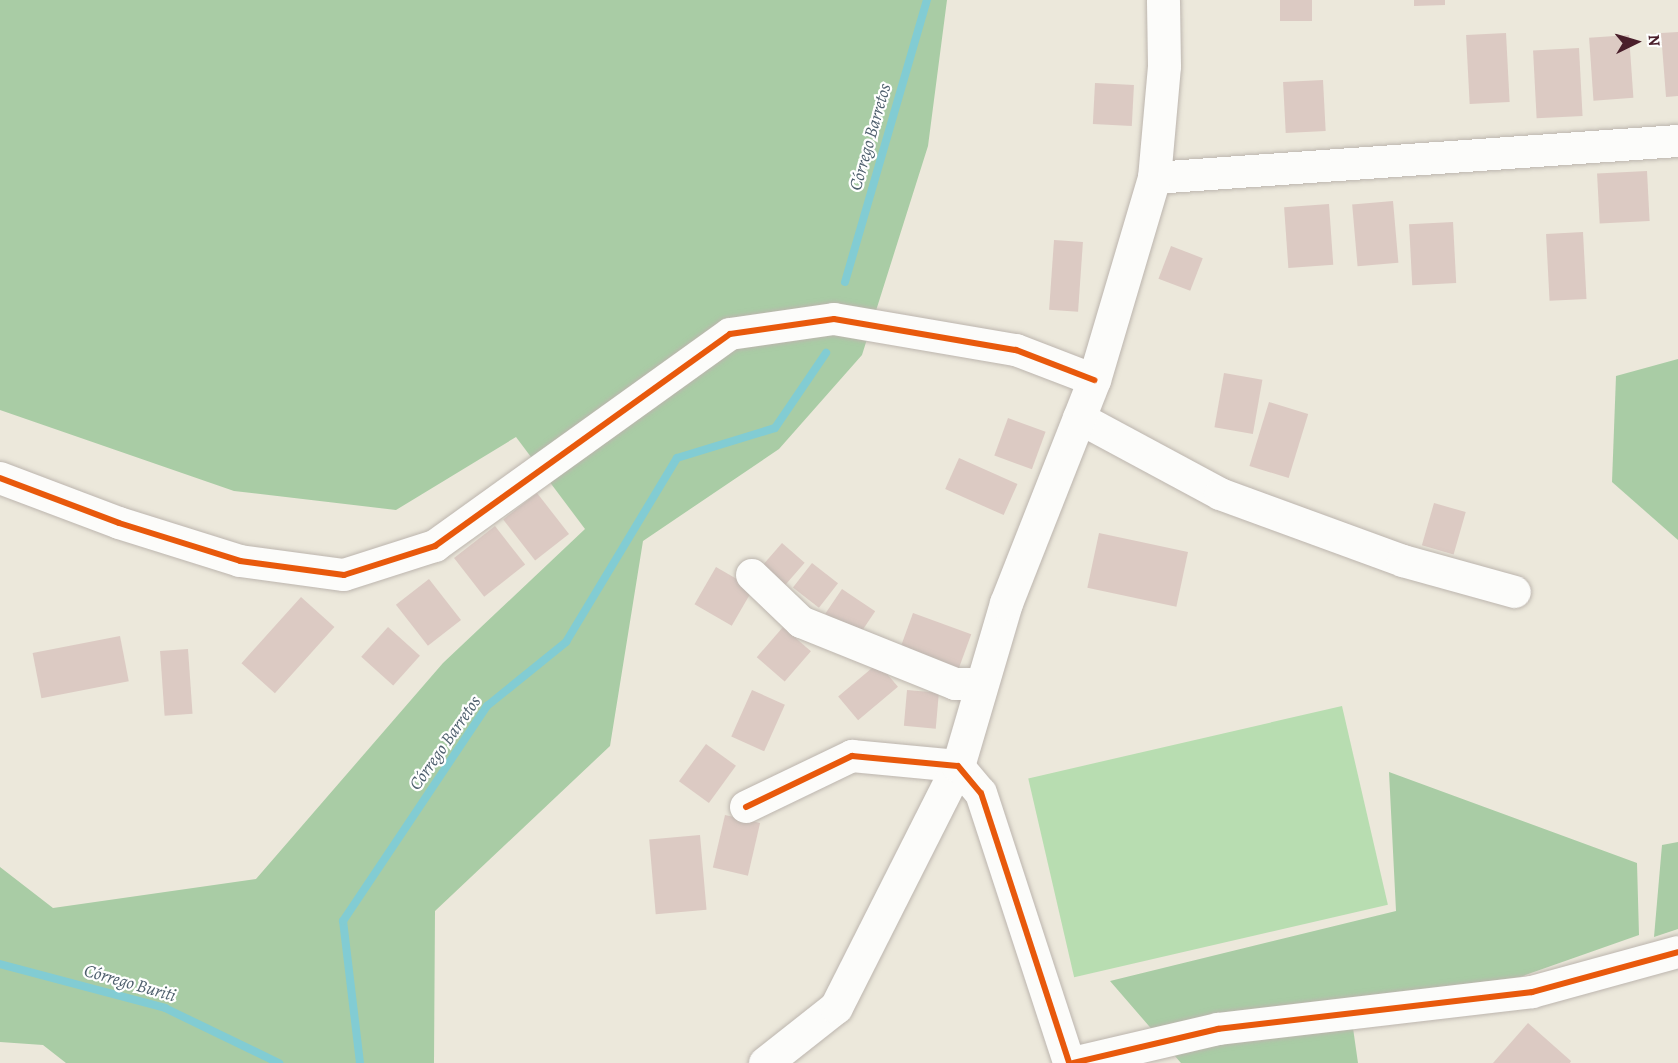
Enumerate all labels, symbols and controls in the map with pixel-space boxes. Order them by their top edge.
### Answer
north arrow [1606,12,1666,72]
text: N [1642,34,1665,47]
water label: Córrego Barretos [844,81,896,193]
water label: Córrego Barretos [405,692,485,794]
water label: Córrego Buriti [82,960,178,1006]

